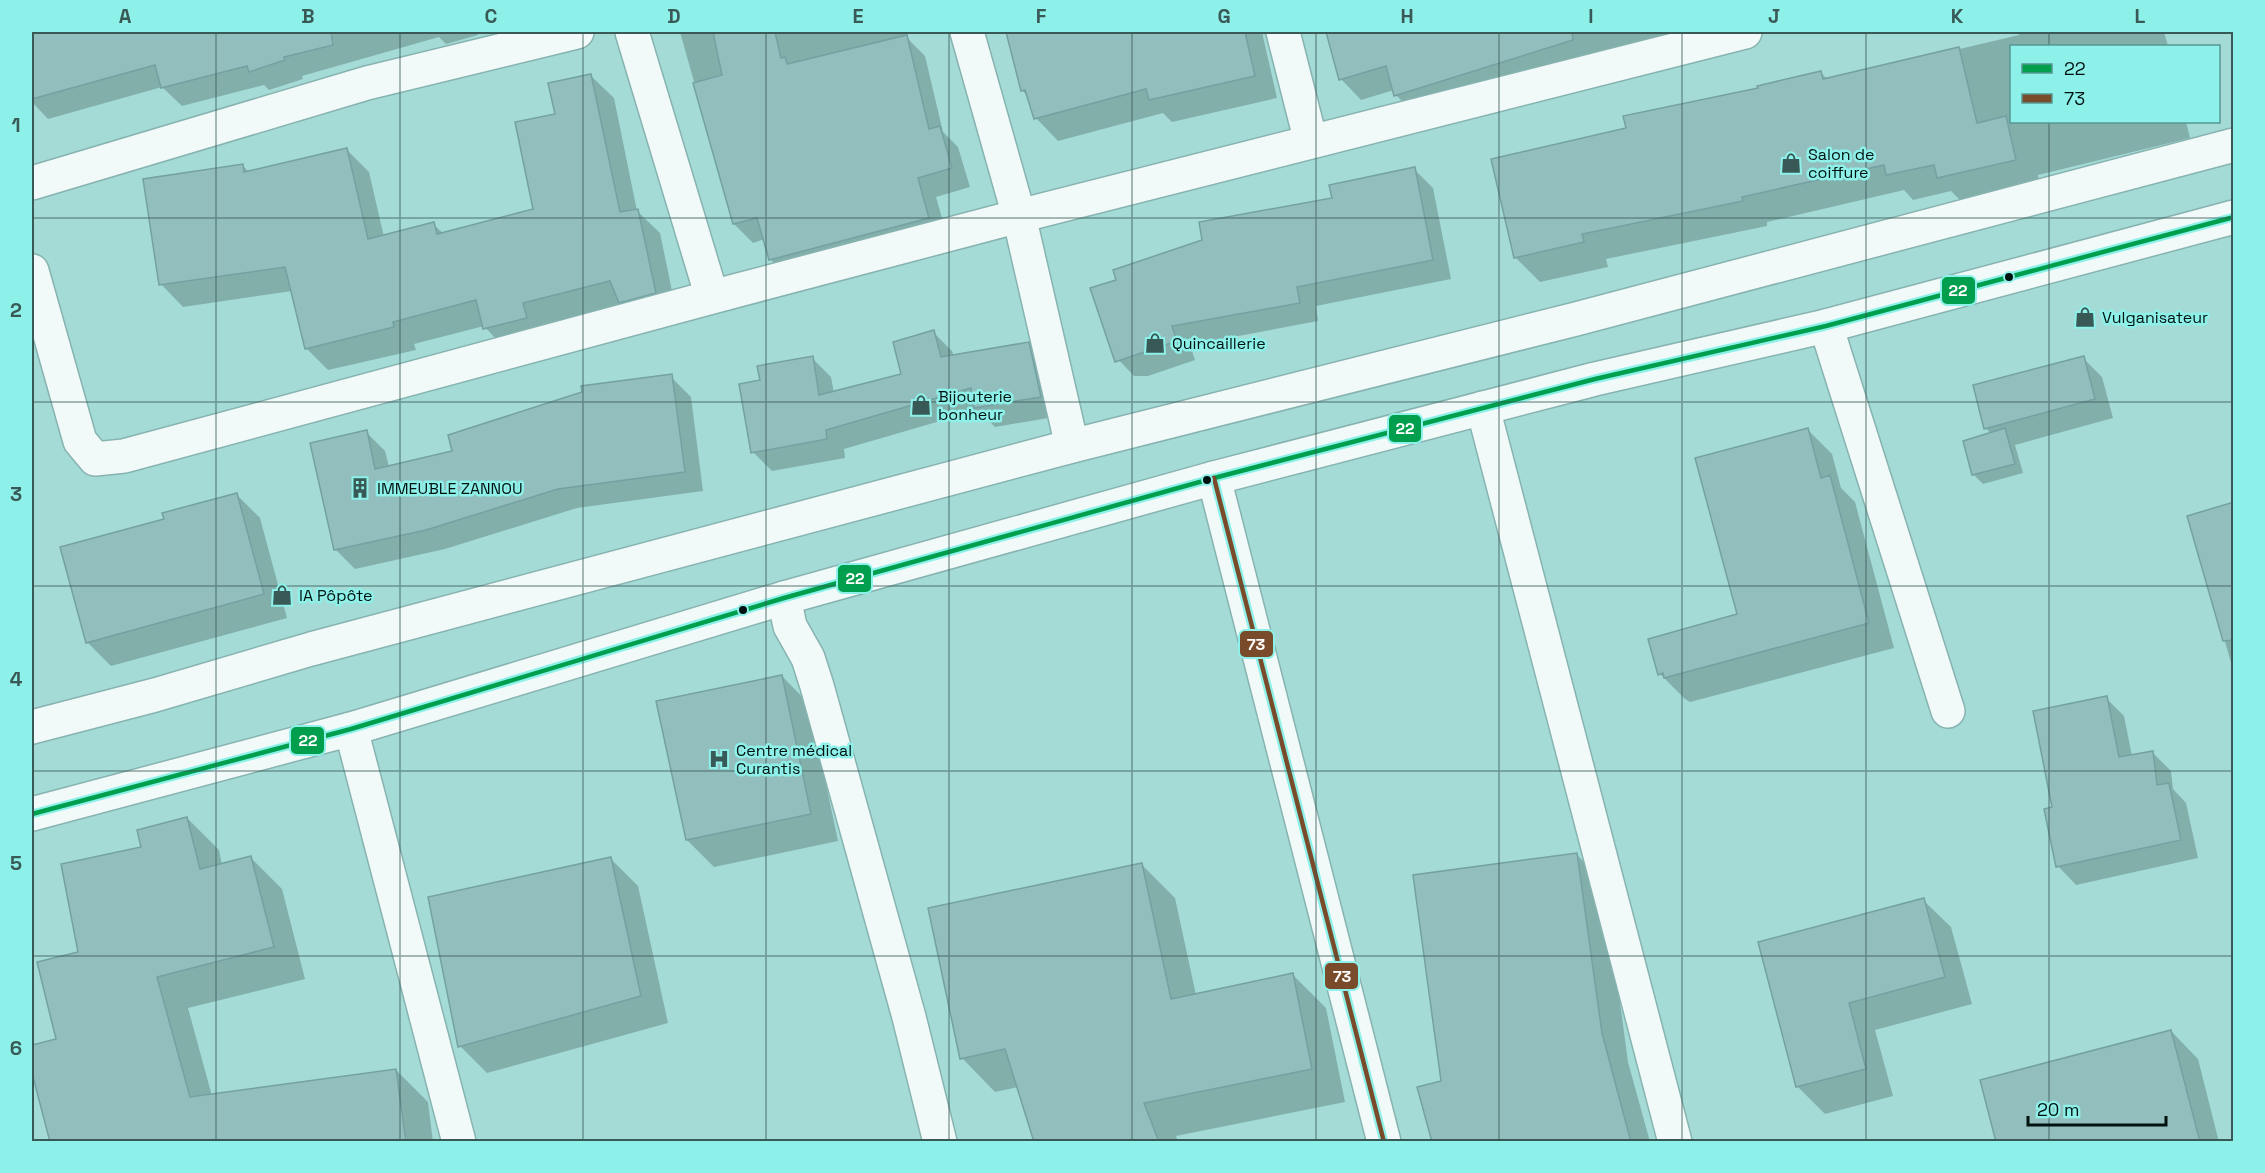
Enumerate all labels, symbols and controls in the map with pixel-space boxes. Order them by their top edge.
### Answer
text: A [119,3,132,29]
text: B [301,3,315,29]
text: C [485,3,498,29]
text: D [667,3,681,29]
text: E [852,3,864,29]
text: F [1036,3,1047,29]
text: G [1217,3,1231,29]
text: H [1400,3,1414,29]
text: I [1588,3,1594,29]
text: J [1768,3,1780,29]
text: K [1951,3,1964,29]
text: L [2135,3,2146,29]
legend [2010,45,2220,123]
text: 22 [2064,57,2086,80]
text: 73 [2064,87,2085,110]
text: 1 [11,112,21,138]
place label: Salon de coiffure [1808,144,1875,183]
shop icon: Salon de coiffure [1779,151,1803,175]
unlabelled marker [2003,271,2015,283]
line badge: 22 [1941,276,1976,305]
text: 22 [1948,280,1968,301]
text: 2 [10,297,22,323]
shop icon: Vulganisateur [2073,305,2097,329]
place label: Vulganisateur [2102,307,2208,328]
shop icon: Quincaillerie [1143,331,1167,355]
place label: Quincaillerie [1172,333,1266,354]
place label: Bijouterie bonheur [938,386,1012,425]
shop icon: Bijouterie bonheur [909,393,933,417]
line badge: 22 [1388,414,1422,443]
text: 22 [1395,418,1415,439]
unlabelled marker [1201,474,1213,486]
building icon: IMMEUBLE ZANNOU [348,476,372,500]
place label: IMMEUBLE ZANNOU [377,478,523,499]
text: 3 [10,481,22,507]
line badge: 22 [837,564,872,593]
text: 22 [845,568,865,589]
shop icon: IA Pôpôte [270,583,294,607]
place label: IA Pôpôte [299,585,373,606]
unlabelled marker [737,604,749,616]
line badge: 73 [1239,630,1274,658]
text: 73 [1247,634,1266,655]
text: 4 [10,666,23,692]
line badge: 22 [290,726,325,755]
text: 22 [298,730,318,751]
place label: Centre médical Curantis [736,740,852,779]
hospital icon: Centre médical Curantis [707,747,731,771]
text: 5 [10,850,22,876]
line badge: 73 [1324,962,1359,990]
text: 73 [1333,966,1352,987]
text: 6 [10,1035,22,1061]
scale bar [2028,1089,2166,1127]
text: 20 m [2037,1098,2080,1121]

